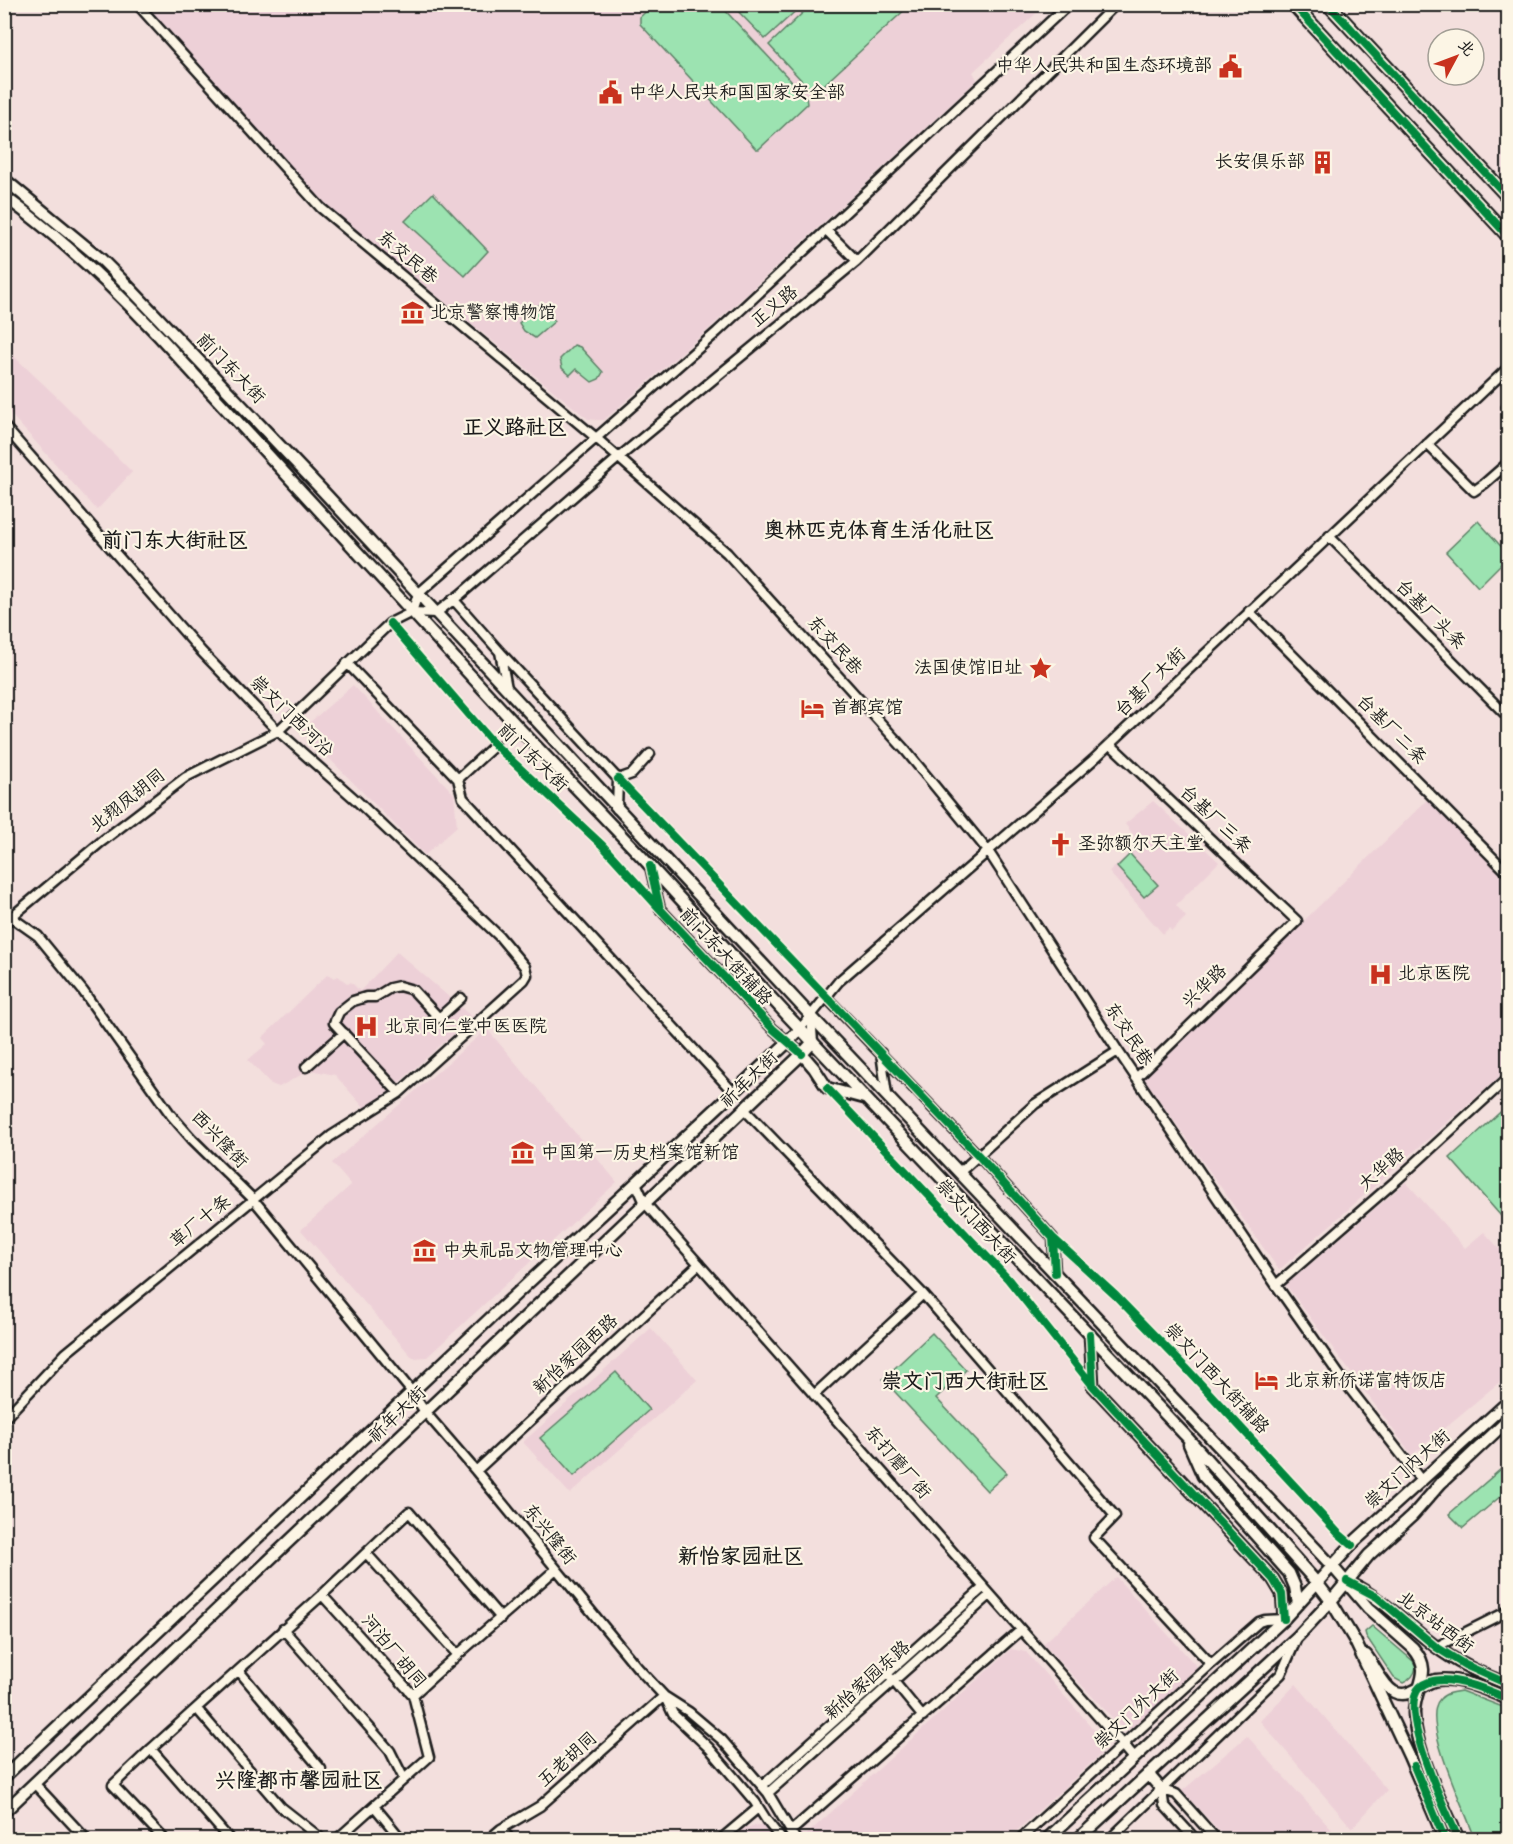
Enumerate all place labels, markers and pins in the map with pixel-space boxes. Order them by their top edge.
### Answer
place label: 中华人民共和国生态环境部 [996,52,1212,81]
public building icon: 中华人民共和国生态环境部 [1217,53,1243,79]
place label: 中华人民共和国国家安全部 [629,79,845,108]
public building icon: 中华人民共和国国家安全部 [598,80,624,106]
place label: 长安俱乐部 [1215,148,1305,177]
building icon: 长安俱乐部 [1310,149,1336,175]
place label: 北京警察博物馆 [430,299,556,328]
museum icon: 北京警察博物馆 [399,300,425,326]
place label: 法国使馆旧址 [914,654,1022,683]
place icon: 法国使馆旧址 [1027,655,1053,681]
place label: 首都宾馆 [831,694,903,723]
hotel icon: 首都宾馆 [800,695,826,721]
place label: 圣弥额尔天主堂 [1078,830,1204,859]
church icon: 圣弥额尔天主堂 [1047,831,1073,857]
place label: 北京医院 [1398,960,1470,989]
hospital icon: 北京医院 [1367,961,1393,987]
place label: 北京同仁堂中医医院 [385,1013,547,1042]
hospital icon: 北京同仁堂中医医院 [354,1014,380,1040]
place label: 中国第一历史档案馆新馆 [541,1139,739,1168]
museum icon: 中国第一历史档案馆新馆 [510,1140,536,1166]
place label: 中央礼品文物管理中心 [443,1237,623,1266]
museum icon: 中央礼品文物管理中心 [412,1238,438,1264]
place label: 北京新侨诺富特饭店 [1285,1367,1447,1396]
hotel icon: 北京新侨诺富特饭店 [1254,1368,1280,1394]

